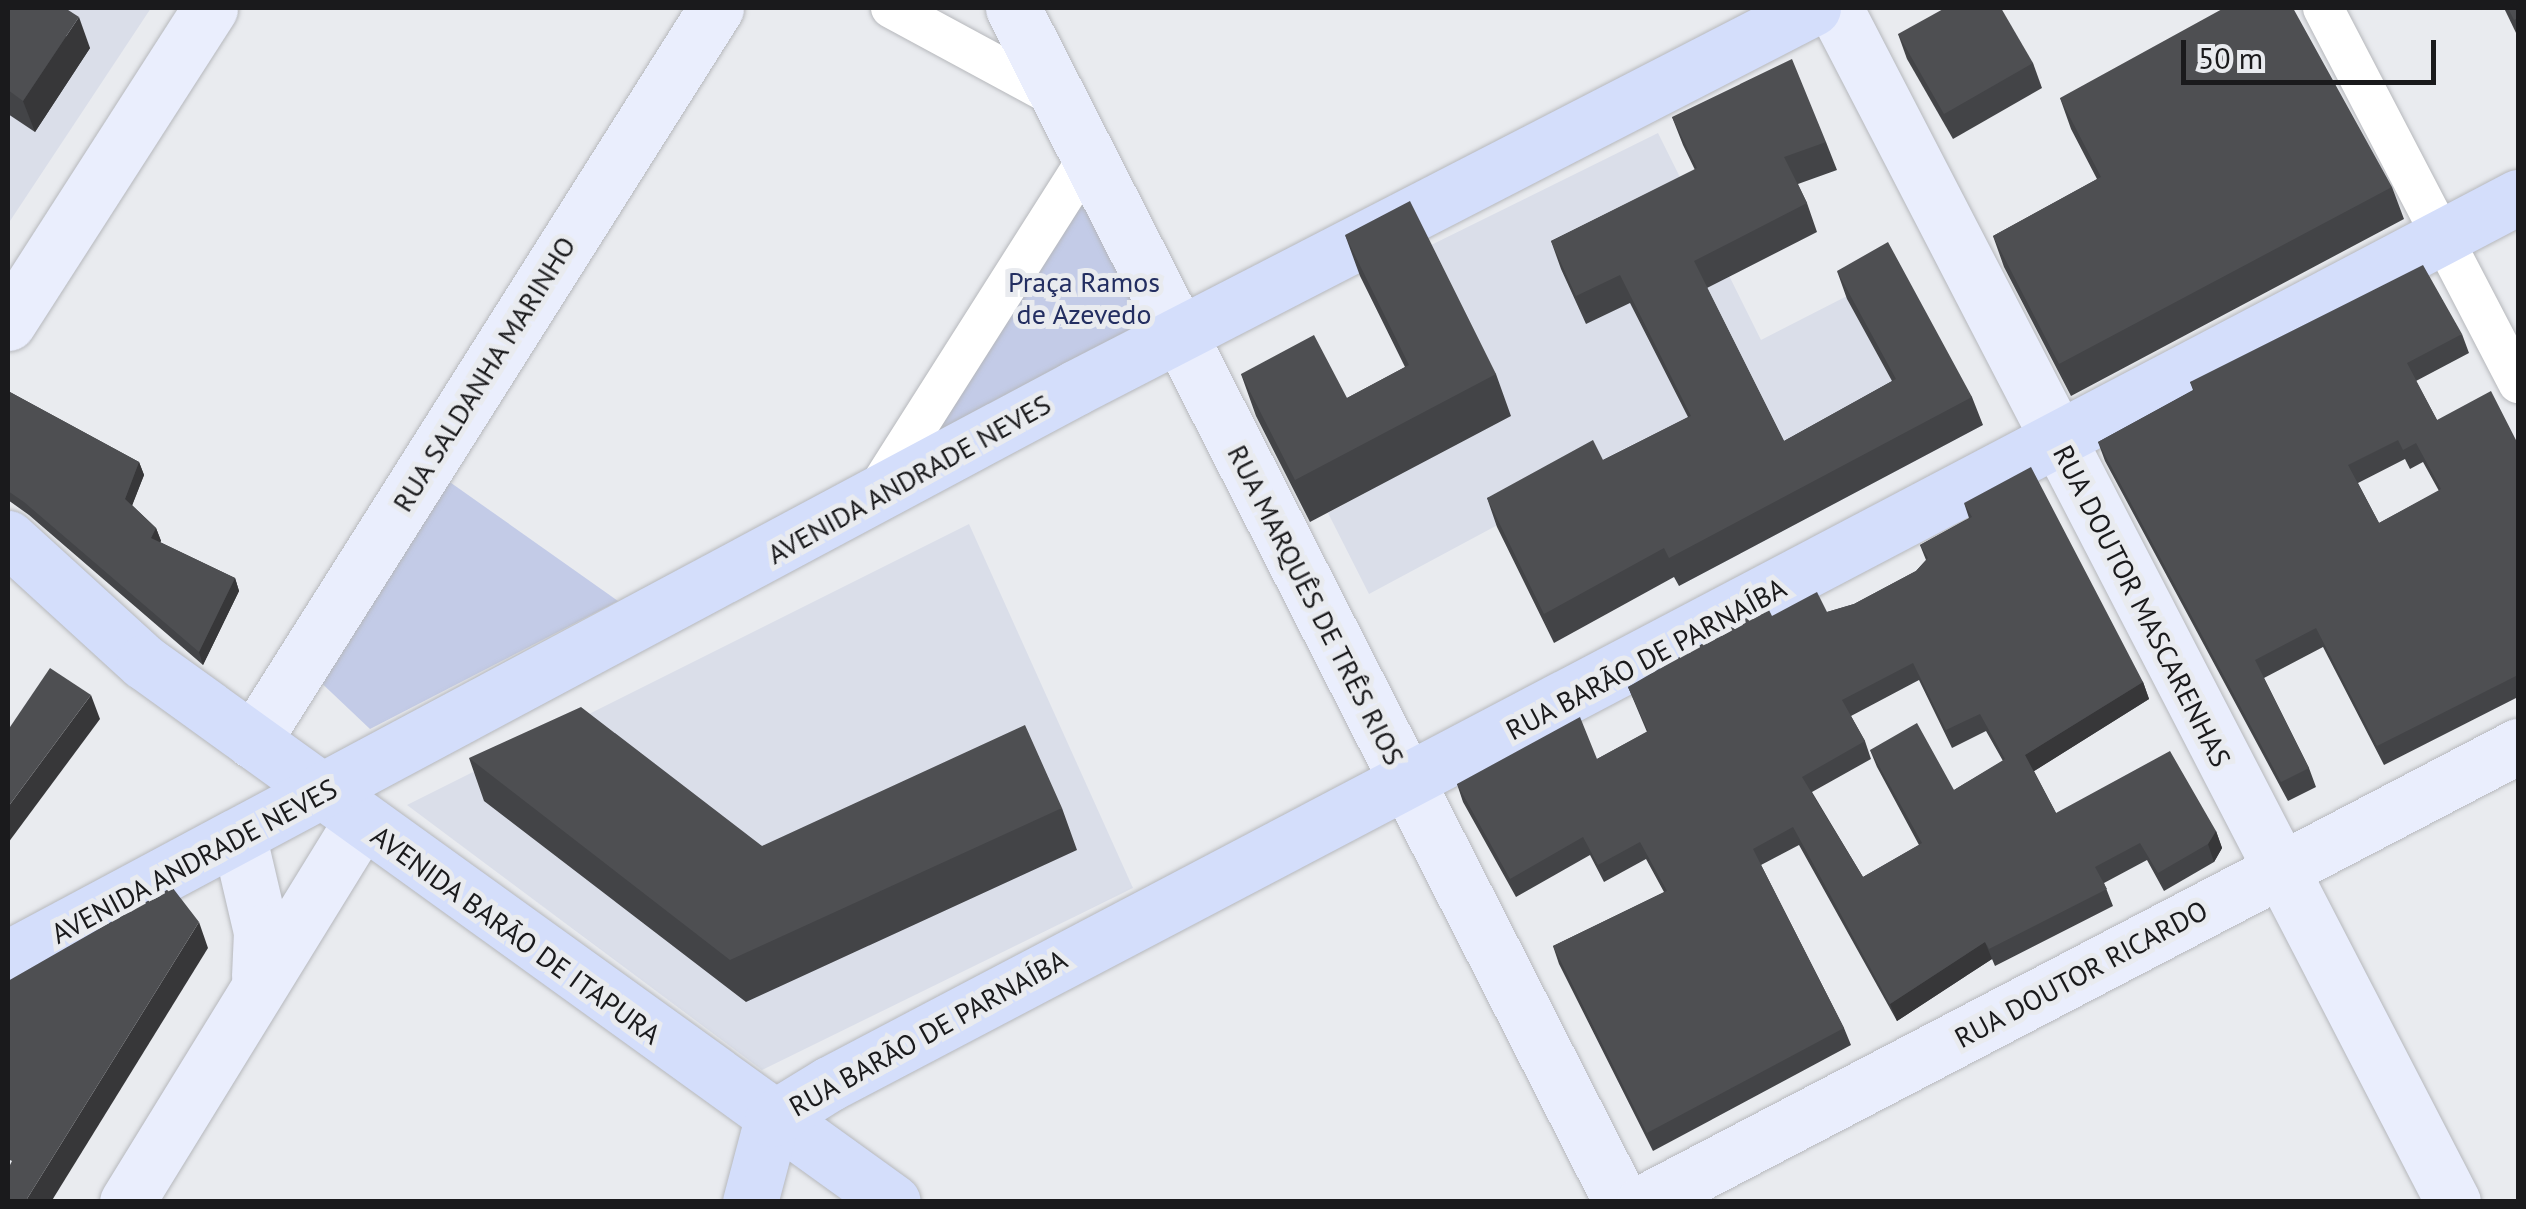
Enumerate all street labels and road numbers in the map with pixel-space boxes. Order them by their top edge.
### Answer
street label: RUA SALDANHA MARINHO [385,229,583,519]
street label: AVENIDA ANDRADE NEVES [761,387,1057,571]
street label: RUA MARQUÊS DE TRÊS RIOS [1220,438,1412,772]
street label: RUA DOUTOR MASCARENHAS [2046,439,2238,773]
street label: RUA BARÃO DE PARNAÍBA [1500,571,1792,747]
street label: AVENIDA ANDRADE NEVES [45,771,343,951]
street label: AVENIDA BARÃO DE ITAPURA [364,818,668,1052]
street label: RUA DOUTOR RICARDO [1948,893,2214,1055]
street label: RUA BARÃO DE PARNAÍBA [783,942,1073,1124]

